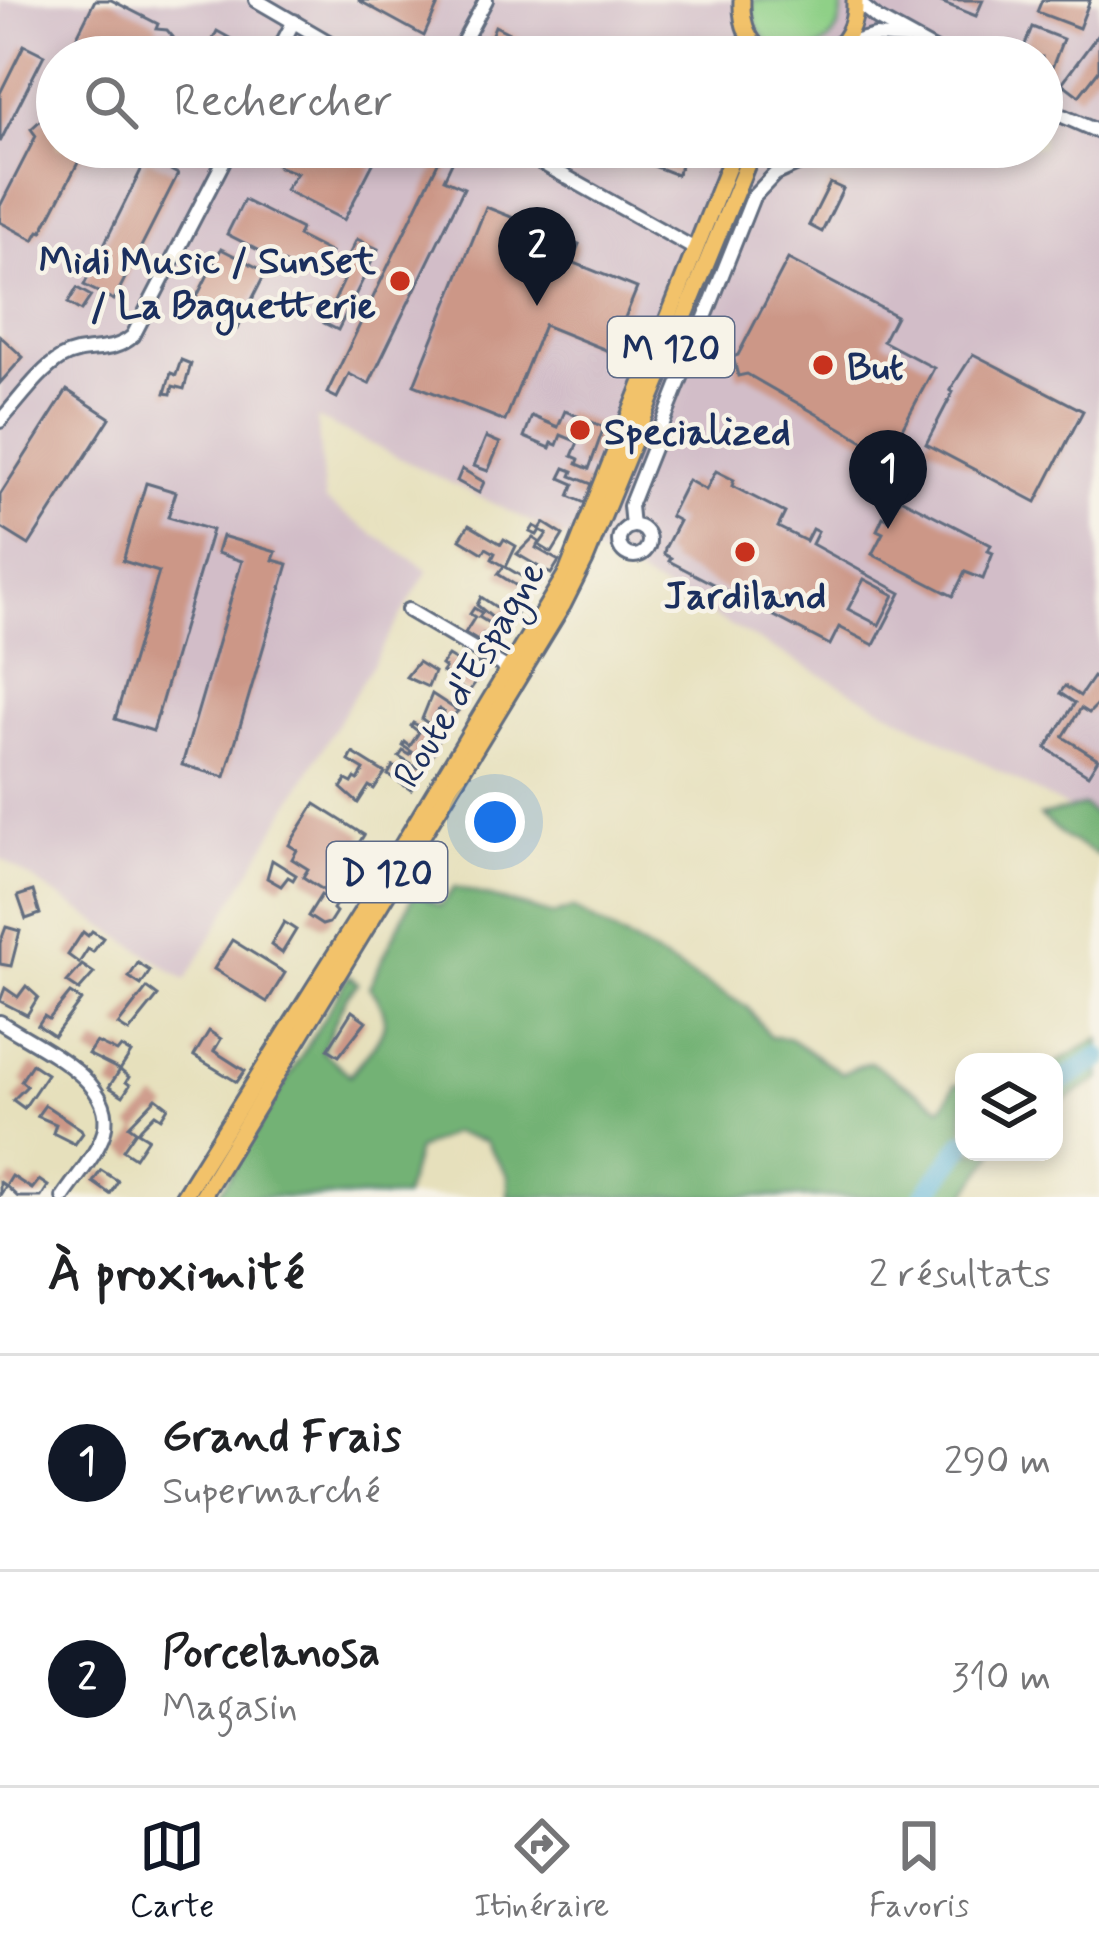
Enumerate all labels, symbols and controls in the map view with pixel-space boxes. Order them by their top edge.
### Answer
search box [36,36,1063,168]
icon: search [78,69,144,135]
text: Rechercher [174,73,393,132]
pin: 2 [498,207,576,306]
place label: Midi Music / Sunset / La Baguetterie [39,237,377,336]
marker: Midi Music / Sunset / La Baguetterie [387,268,413,294]
road number: M 120 [608,317,734,377]
place label: But [847,343,904,394]
marker: But [810,352,836,378]
place label: Specialized [604,408,791,459]
marker: Specialized [567,417,593,443]
pin: 1 [849,430,927,529]
marker: Jardiland [732,539,758,565]
street label: Route d'Espagne [383,552,562,800]
place label: Jardiland [664,572,826,623]
your location [465,792,525,852]
road number: D 120 [327,842,447,902]
map controls [955,1053,1063,1161]
button: layers [955,1053,1063,1161]
text: À proximité [48,1242,304,1308]
text: 2 résultats [869,1250,1051,1301]
text: Grand Frais [162,1408,401,1467]
text: 1 [78,1437,96,1488]
text: 290 m [944,1437,1051,1488]
text: Supermarché [162,1467,380,1518]
text: Porcelanosa [162,1624,380,1683]
text: 2 [77,1653,97,1704]
text: 310 m [952,1653,1051,1704]
text: Magasin [162,1683,298,1734]
tab: Carte [130,1813,214,1929]
tab: Itinéraire [474,1813,609,1929]
tab: Favoris [869,1813,969,1929]

